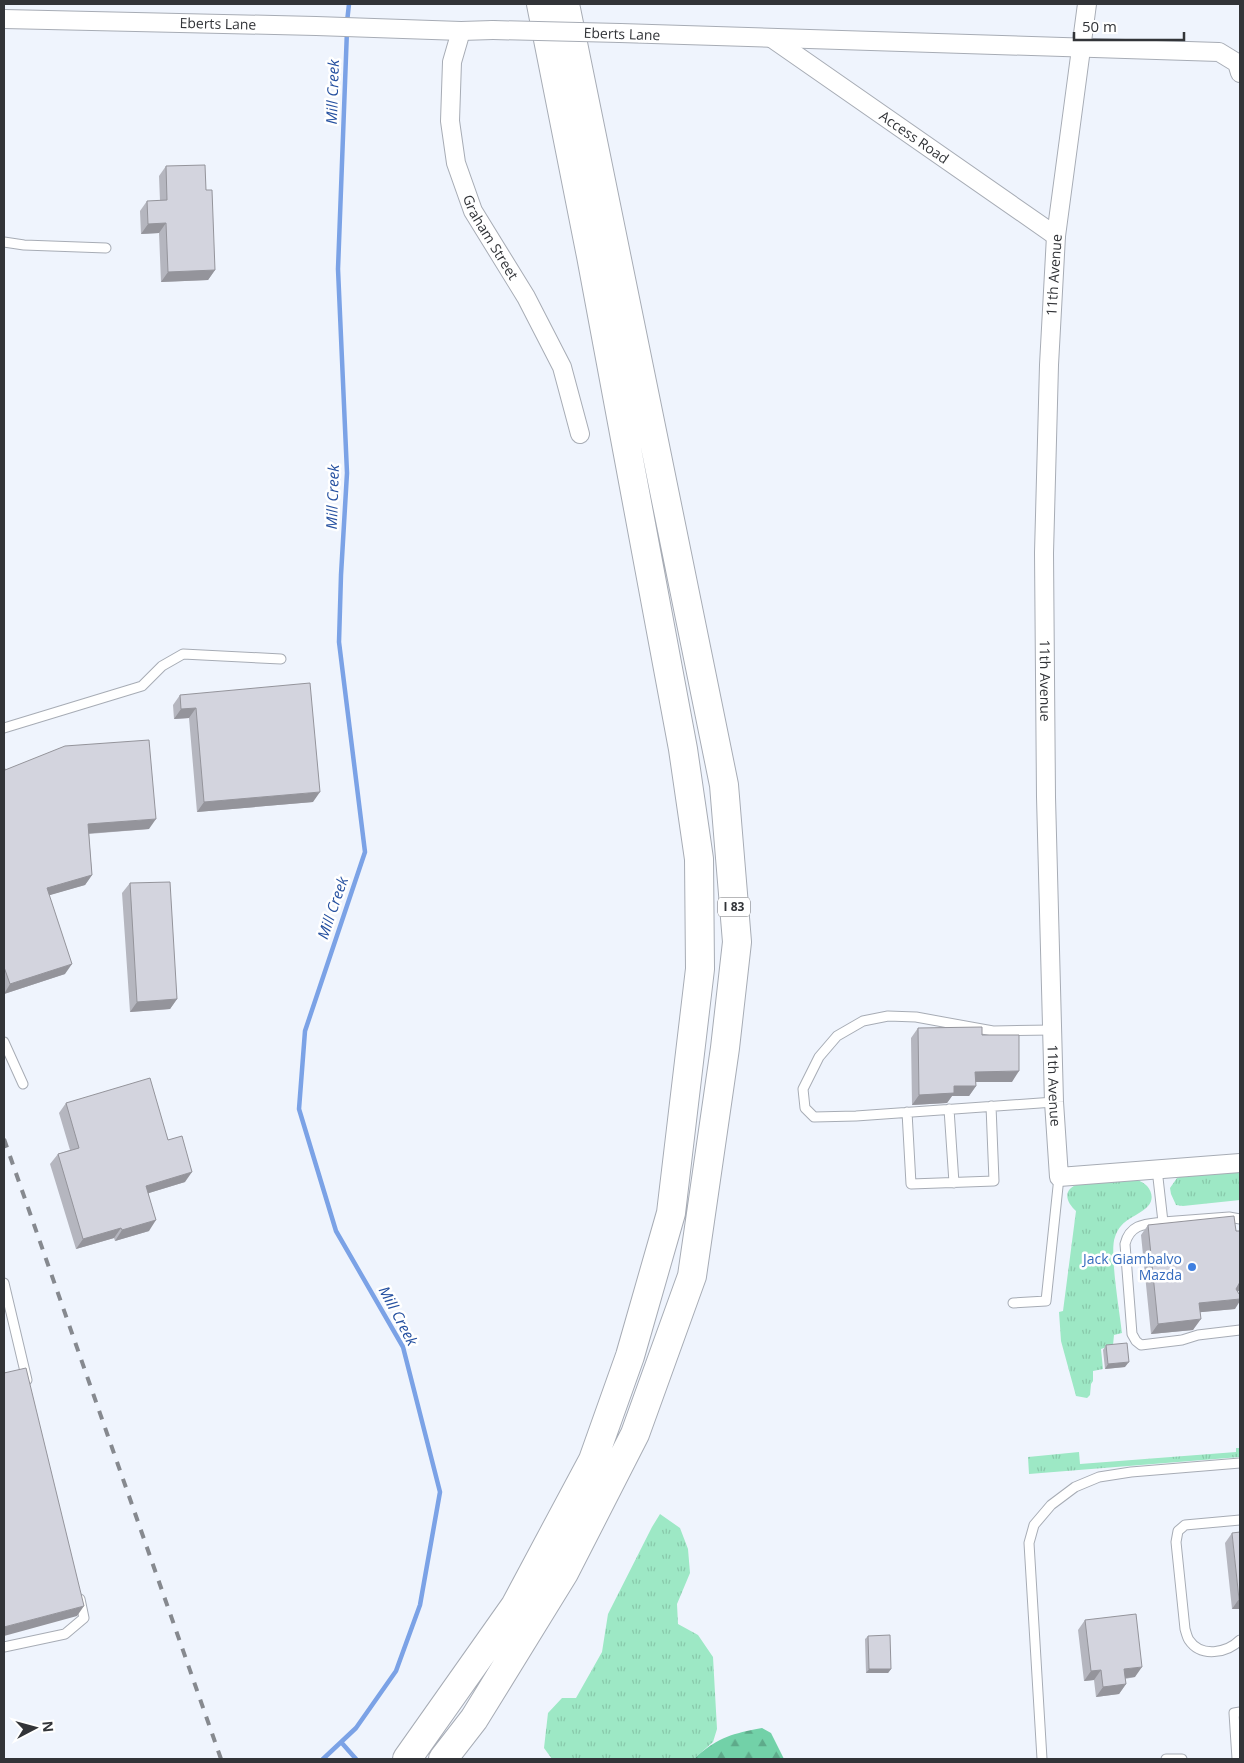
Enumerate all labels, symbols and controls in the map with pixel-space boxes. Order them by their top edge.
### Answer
scale bar [1074,10,1184,42]
street label: Eberts Lane [179,13,257,34]
text: 50 m [1082,16,1117,36]
street label: Eberts Lane [583,23,661,44]
water label: Mill Creek [321,59,343,125]
street label: Access Road [876,106,953,168]
street label: Graham Street [459,192,523,283]
street label: 11th Avenue [1041,233,1066,317]
water label: Mill Creek [321,464,343,530]
street label: 11th Avenue [1036,640,1055,722]
water label: Mill Creek [312,873,352,942]
road number: I 83 [718,898,750,916]
street label: 11th Avenue [1043,1044,1066,1127]
place label: Jack Giambalvo Mazda [1081,1249,1182,1284]
marker: Jack Giambalvo Mazda [1186,1261,1198,1273]
water label: Mill Creek [375,1282,423,1349]
north arrow [10,1703,60,1753]
text: N [38,1720,58,1733]

